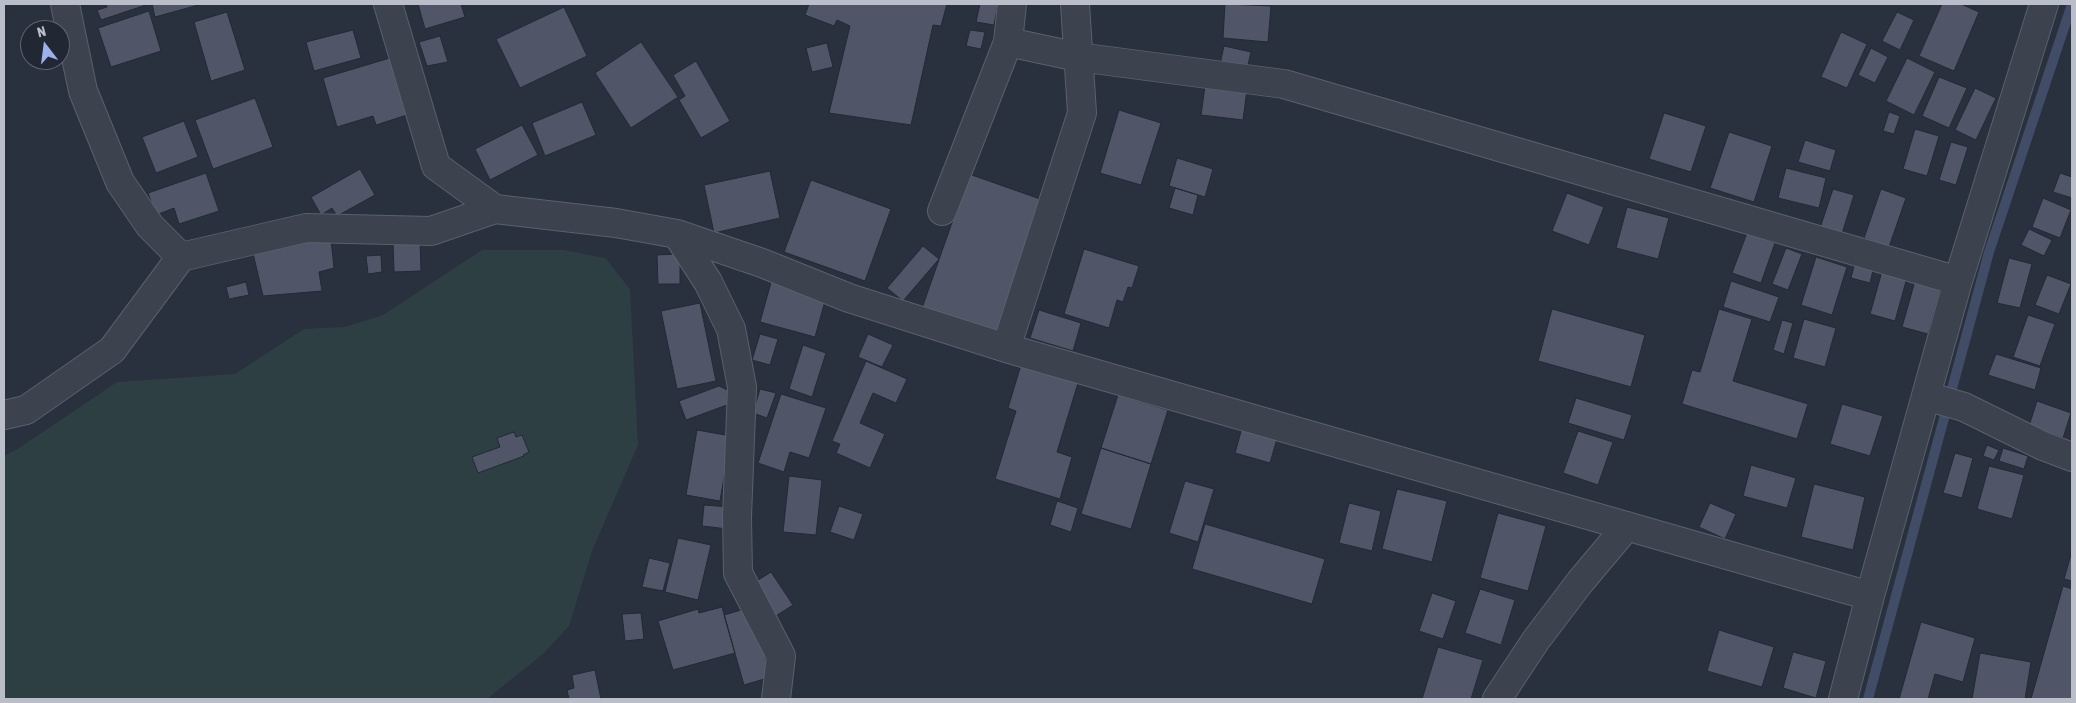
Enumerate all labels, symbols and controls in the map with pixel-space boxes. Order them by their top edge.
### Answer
north arrow [20,20,70,70]
text: N [35,23,47,40]

